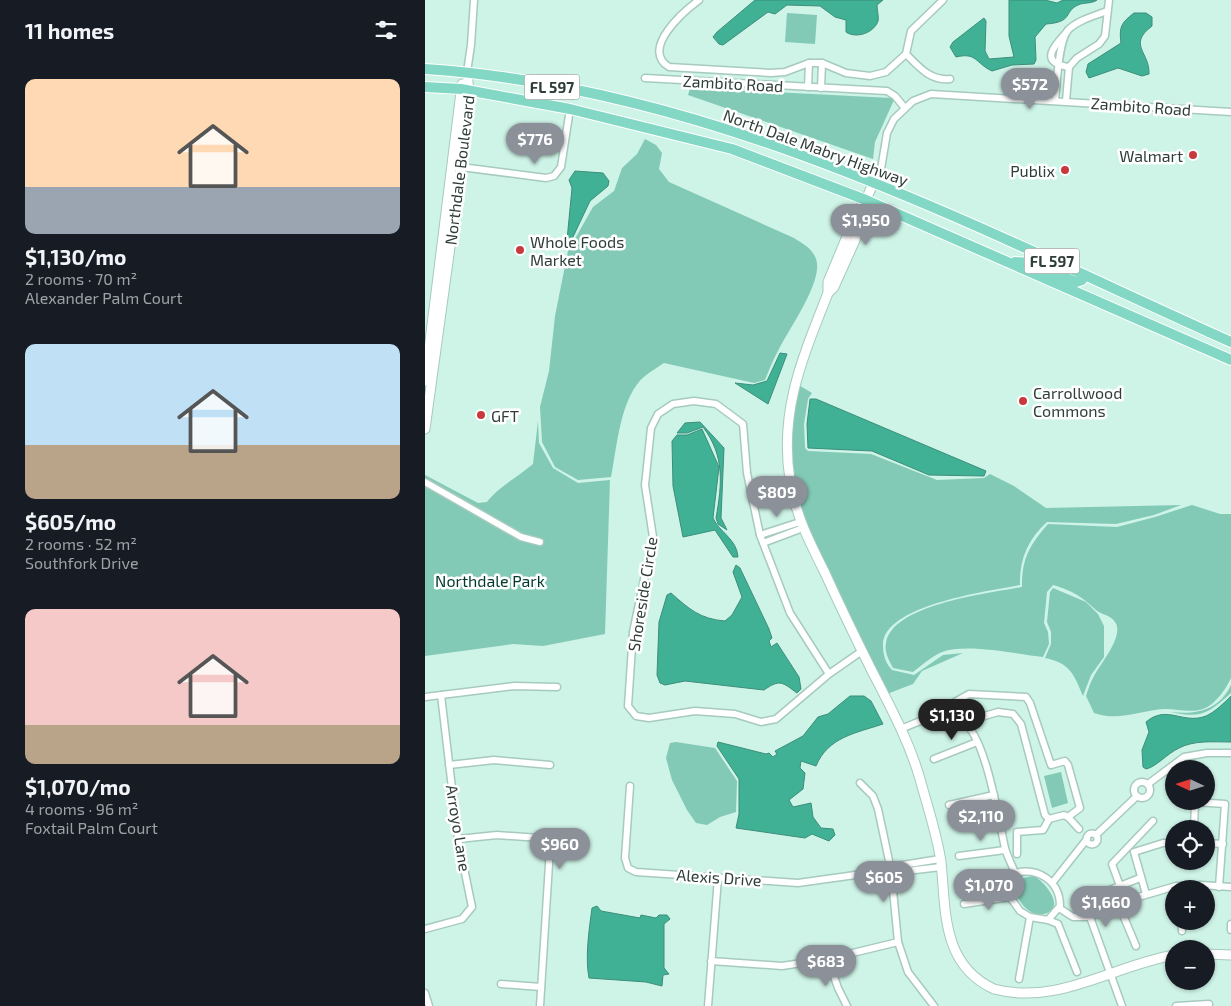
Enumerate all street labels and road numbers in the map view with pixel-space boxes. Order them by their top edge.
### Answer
street label: Zambito Road [682,71,784,95]
road number: FL 597 [525,74,579,100]
street label: Zambito Road [1090,93,1192,119]
street label: Northdale Boulevard [440,94,478,246]
street label: North Dale Mabry Highway [721,105,912,190]
road number: FL 597 [1025,248,1079,274]
street label: Shoreside Circle [624,535,660,653]
street label: Arroyo Lane [443,783,475,873]
street label: Alexis Drive [676,865,762,889]

